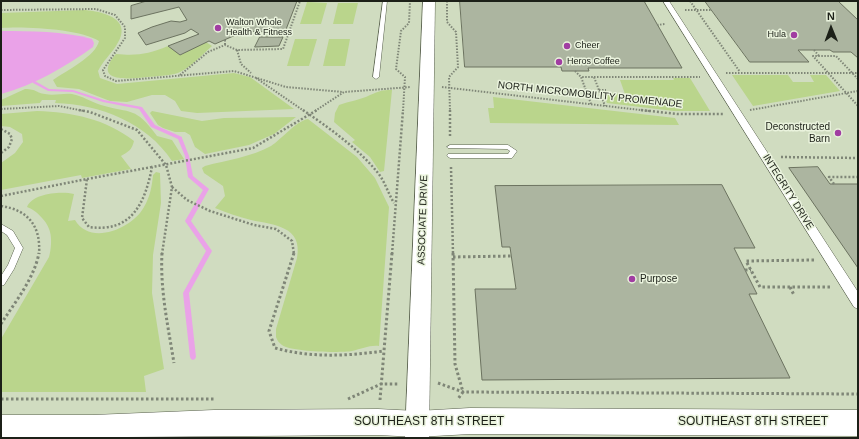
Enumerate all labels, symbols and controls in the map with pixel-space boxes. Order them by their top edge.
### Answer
north arrow [811,8,851,48]
text: N [827,10,835,22]
place label: Walton Whole Health & Fitness [226,18,292,39]
marker: Walton Whole Health & Fitness [213,23,223,33]
place label: Hula [767,30,786,40]
marker: Hula [789,30,799,40]
marker: Cheer [562,41,572,51]
place label: Cheer [575,41,600,51]
marker: Heros Coffee [554,57,564,67]
place label: Heros Coffee [567,57,620,67]
street label: NORTH MICROMOBILITY PROMENADE [497,79,683,111]
place label: Deconstructed Barn [766,121,830,144]
marker: Deconstructed Barn [833,128,843,138]
street label: INTEGRITY DRIVE [760,152,816,232]
street label: ASSOCIATE DRIVE [415,175,431,265]
place label: Purpose [640,273,677,285]
marker: Purpose [627,274,637,284]
street label: SOUTHEAST 8TH STREET [354,415,504,429]
street label: SOUTHEAST 8TH STREET [678,415,828,429]

